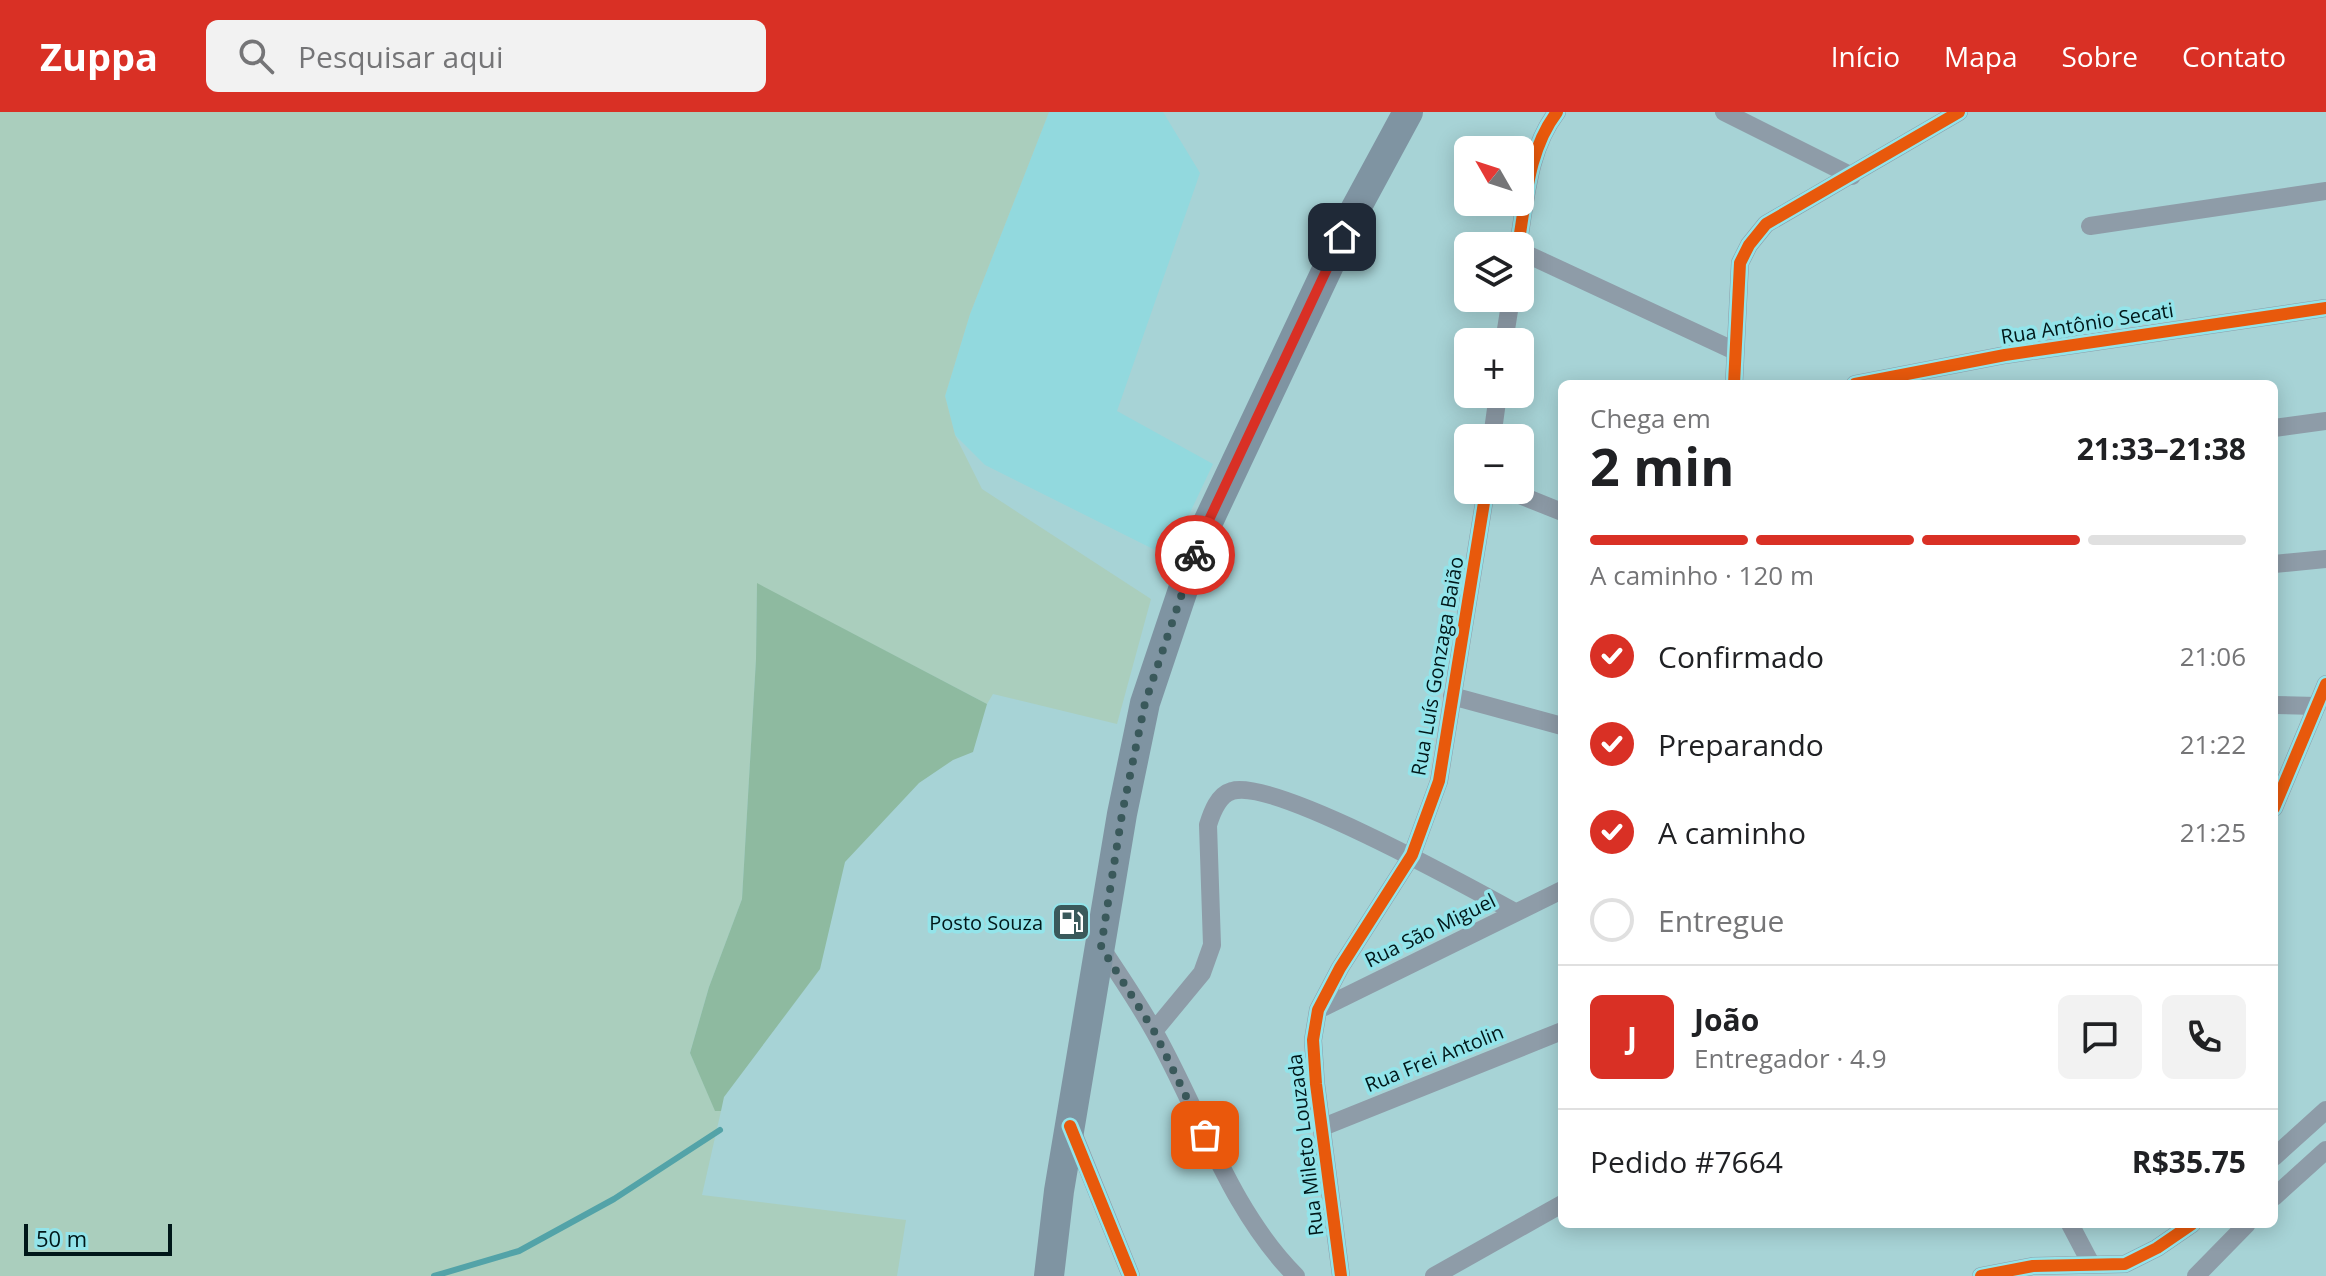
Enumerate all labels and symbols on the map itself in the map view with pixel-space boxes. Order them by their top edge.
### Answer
north arrow [1454,136,1534,216]
pin [1308,203,1376,271]
street label: Rua Antônio Secati [1999,296,2175,350]
courier [1155,515,1235,595]
street label: Rua Luís Gonzaga Baião [1404,554,1470,778]
street label: Rua São Miguel [1360,887,1500,973]
fuel station icon: Posto Souza [1050,901,1092,943]
place label: Posto Souza [929,909,1043,936]
street label: Rua Frei Antolin [1361,1018,1507,1098]
street label: Rua Mileto Louzada [1280,1052,1330,1238]
pin [1171,1101,1239,1169]
scale bar [24,1220,172,1256]

